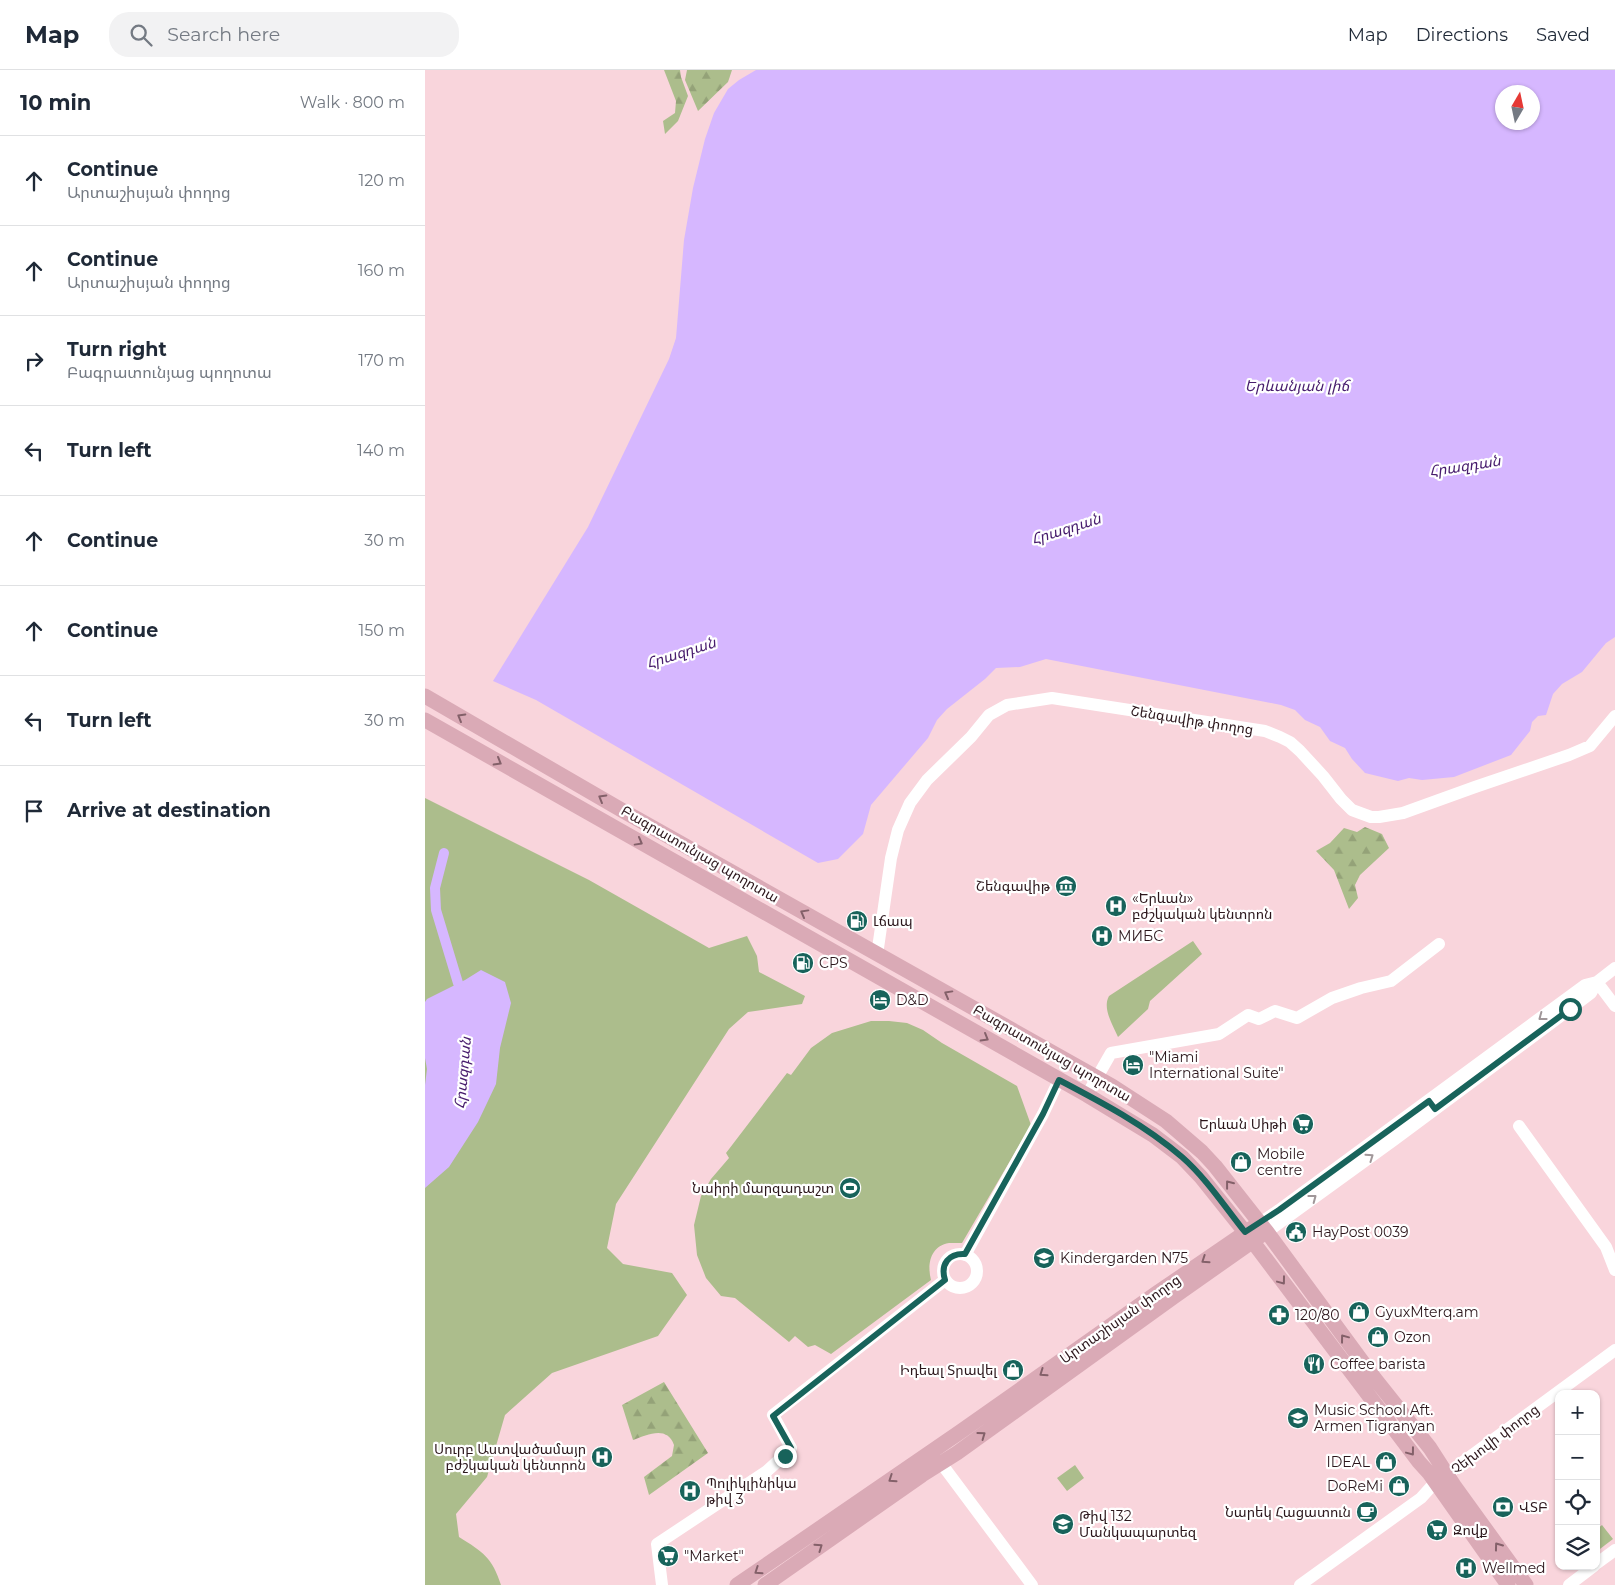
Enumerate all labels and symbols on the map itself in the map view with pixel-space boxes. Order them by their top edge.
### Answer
north arrow [1495,85,1540,130]
water label: Երևանյան լիճ [1245,376,1351,395]
water label: Հրազդան [1428,450,1503,481]
water label: Հրազդան [1029,508,1104,549]
water label: Հրազդան [644,632,719,673]
street label: Շենգավիթ փողոց [1129,701,1255,739]
one-way arrow [458,713,467,723]
one-way arrow [492,756,501,766]
one-way arrow [598,795,607,805]
street label: Բագրատունյաց պողոտա [618,801,782,907]
one-way arrow [634,836,643,846]
museum icon: Շենգավիթ [1054,874,1078,898]
place label: Շենգավիթ [976,877,1051,895]
place label: «Երևան» բժշկական կենտրոն [1132,889,1272,923]
hospital icon: «Երևան» բժշկական կենտրոն [1104,894,1128,918]
one-way arrow [801,909,810,919]
fuel station icon: Լճապ [845,909,869,933]
place label: Լճապ [873,912,913,930]
hospital icon: МИБС [1090,924,1114,948]
place label: МИБС [1118,927,1163,945]
fuel station icon: CPS [791,951,815,975]
place label: CPS [819,954,848,972]
hotel icon: D&D [868,988,892,1012]
place label: D&D [896,991,929,1009]
one-way arrow [944,991,953,1001]
route start [1559,998,1582,1021]
street label: Բագրատունյաց պողոտա [970,1000,1134,1106]
one-way arrow [1538,1011,1548,1020]
one-way arrow [980,1031,989,1041]
water label: Հրազդան [450,1035,475,1110]
place label: "Miami International Suite" [1149,1048,1284,1082]
hotel icon: "Miami International Suite" [1121,1053,1145,1077]
supermarket icon: Երևան Սիթի [1291,1112,1315,1136]
place label: Երևան Սիթի [1199,1115,1287,1133]
place label: Mobile centre [1257,1145,1305,1179]
shop icon: Mobile centre [1229,1150,1253,1174]
one-way arrow [1364,1154,1374,1163]
sports icon: Նաիրի մարզադաշտ [838,1176,862,1200]
place label: Նաիրի մարզադաշտ [692,1179,834,1197]
one-way arrow [1226,1181,1235,1190]
one-way arrow [1307,1196,1316,1204]
public building icon: HayPost 0039 [1284,1220,1308,1244]
place label: HayPost 0039 [1312,1223,1409,1241]
school or university icon: Kindergarden N75 [1032,1246,1056,1270]
place label: Kindergarden N75 [1060,1249,1188,1267]
one-way arrow [1201,1254,1210,1263]
street label: Արտաշիսյան փողոց [1056,1271,1184,1367]
one-way arrow [1276,1275,1284,1284]
shop icon: GyuxMterq.am [1347,1300,1371,1324]
pharmacy icon: 120/80 [1267,1303,1291,1327]
place label: GyuxMterq.am [1375,1303,1479,1321]
place label: 120/80 [1295,1306,1340,1324]
shop icon: Ozon [1366,1325,1390,1349]
place label: Ozon [1394,1328,1431,1346]
one-way arrow [1342,1335,1350,1344]
restaurant icon: Coffee barista [1302,1352,1326,1376]
place label: Coffee barista [1330,1355,1426,1373]
shop icon: Իդեալ Տրավել [1001,1358,1025,1382]
place label: Իդեալ Տրավել [900,1361,997,1379]
one-way arrow [1039,1367,1049,1376]
street label: Չեխովի փողոց [1447,1400,1543,1478]
place label: Music School Aft. Armen Tigranyan [1314,1401,1435,1435]
school or university icon: Music School Aft. Armen Tigranyan [1286,1406,1310,1430]
one-way arrow [976,1432,986,1441]
place label: Սուրբ Աստվածամայր բժշկական կենտրոն [434,1440,586,1474]
hospital icon: Սուրբ Աստվածամայր բժշկական կենտրոն [590,1445,614,1469]
route end [774,1445,797,1468]
one-way arrow [1406,1446,1414,1455]
shop icon: IDEAL [1374,1450,1398,1474]
place label: IDEAL [1327,1453,1371,1471]
one-way arrow [888,1473,898,1482]
place label: Պոլիկլինիկա թիվ 3 [706,1474,797,1508]
shop icon: DoReMi [1387,1474,1411,1498]
place label: DoReMi [1327,1477,1383,1495]
hospital icon: Պոլիկլինիկա թիվ 3 [678,1479,702,1503]
bank icon: ՎՏԲ [1491,1495,1515,1519]
place label: ՎՏԲ [1519,1498,1548,1516]
cafe icon: Նարեկ Հացատուն [1355,1500,1379,1524]
place label: Նարեկ Հացատուն [1225,1503,1351,1521]
place label: Թիվ 132 Մանկապարտեզ [1079,1507,1197,1541]
school or university icon: Թիվ 132 Մանկապարտեզ [1051,1512,1075,1536]
supermarket icon: Զովք [1425,1518,1449,1542]
place label: Զովք [1453,1521,1488,1539]
one-way arrow [1495,1542,1504,1552]
supermarket icon: "Market" [656,1544,680,1568]
one-way arrow [813,1544,823,1553]
place label: "Market" [684,1547,744,1565]
hospital icon: Wellmed [1454,1556,1478,1580]
place label: Wellmed [1482,1559,1546,1577]
one-way arrow [754,1565,763,1574]

